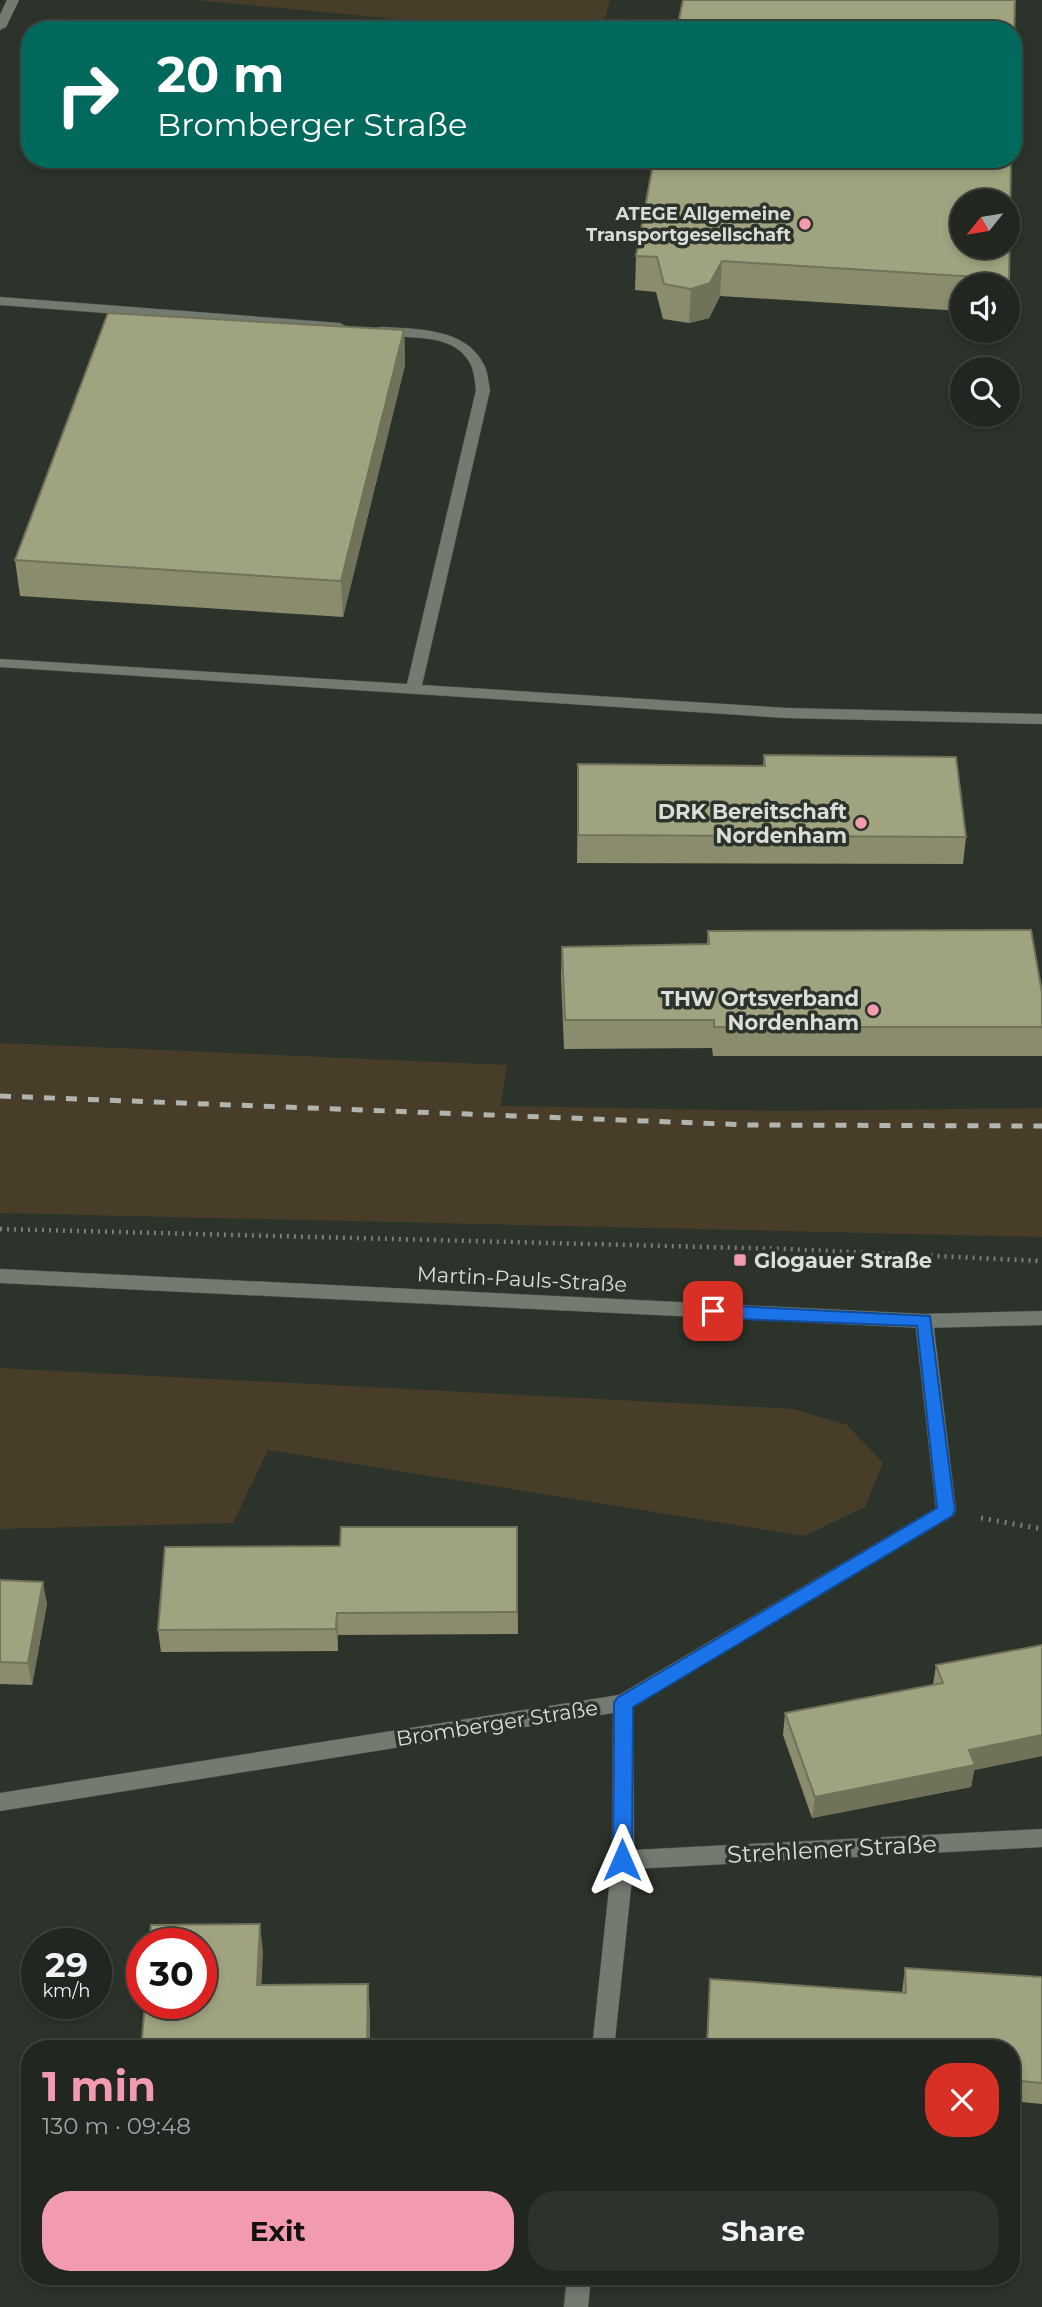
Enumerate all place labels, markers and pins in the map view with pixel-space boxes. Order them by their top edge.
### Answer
place label: ATEGE Allgemeine Transportgesellschaft [586,203,791,246]
marker: ATEGE Allgemeine Transportgesellschaft [797,216,813,232]
place label: DRK Bereitschaft Nordenham [658,799,847,848]
marker: DRK Bereitschaft Nordenham [853,815,869,831]
place label: THW Ortsverband Nordenham [661,986,859,1035]
marker: THW Ortsverband Nordenham [865,1002,881,1018]
place label: Glogauer Straße [754,1248,932,1273]
marker: Glogauer Straße [732,1252,748,1268]
pin [683,1281,743,1341]

